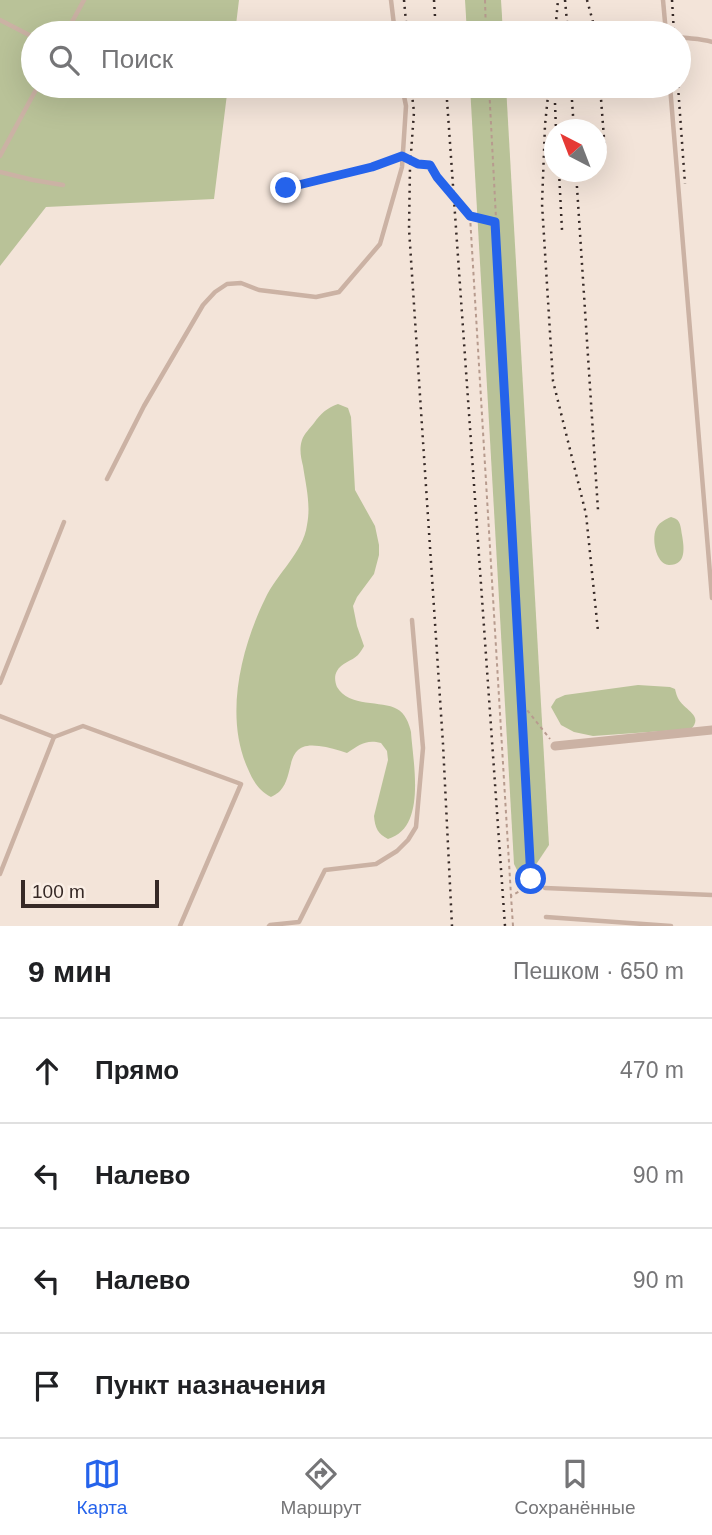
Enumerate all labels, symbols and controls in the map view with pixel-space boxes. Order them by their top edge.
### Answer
search box [21,21,691,98]
icon: search [45,41,83,79]
text: Поиск [101,44,173,74]
north arrow [544,119,607,182]
route end [270,172,301,203]
route start [515,863,546,894]
scale bar [21,877,159,909]
text: 100 m [32,881,85,902]
text: 9 мин [28,955,112,988]
text: Пешком · 650 m [513,958,684,984]
icon: ahead [28,1052,66,1090]
text: Прямо [95,1055,179,1085]
text: 470 m [620,1057,684,1083]
icon: left [28,1157,66,1195]
text: Налево [95,1160,190,1190]
text: 90 m [633,1162,684,1188]
icon: left [28,1262,66,1300]
text: Налево [95,1265,190,1295]
text: 90 m [633,1267,684,1293]
icon: arrive [28,1367,66,1405]
text: Пункт назначения [95,1370,326,1400]
tab: Карта [77,1455,127,1519]
tab: Маршрут [280,1455,361,1519]
tab: Сохранённые [514,1455,635,1519]

